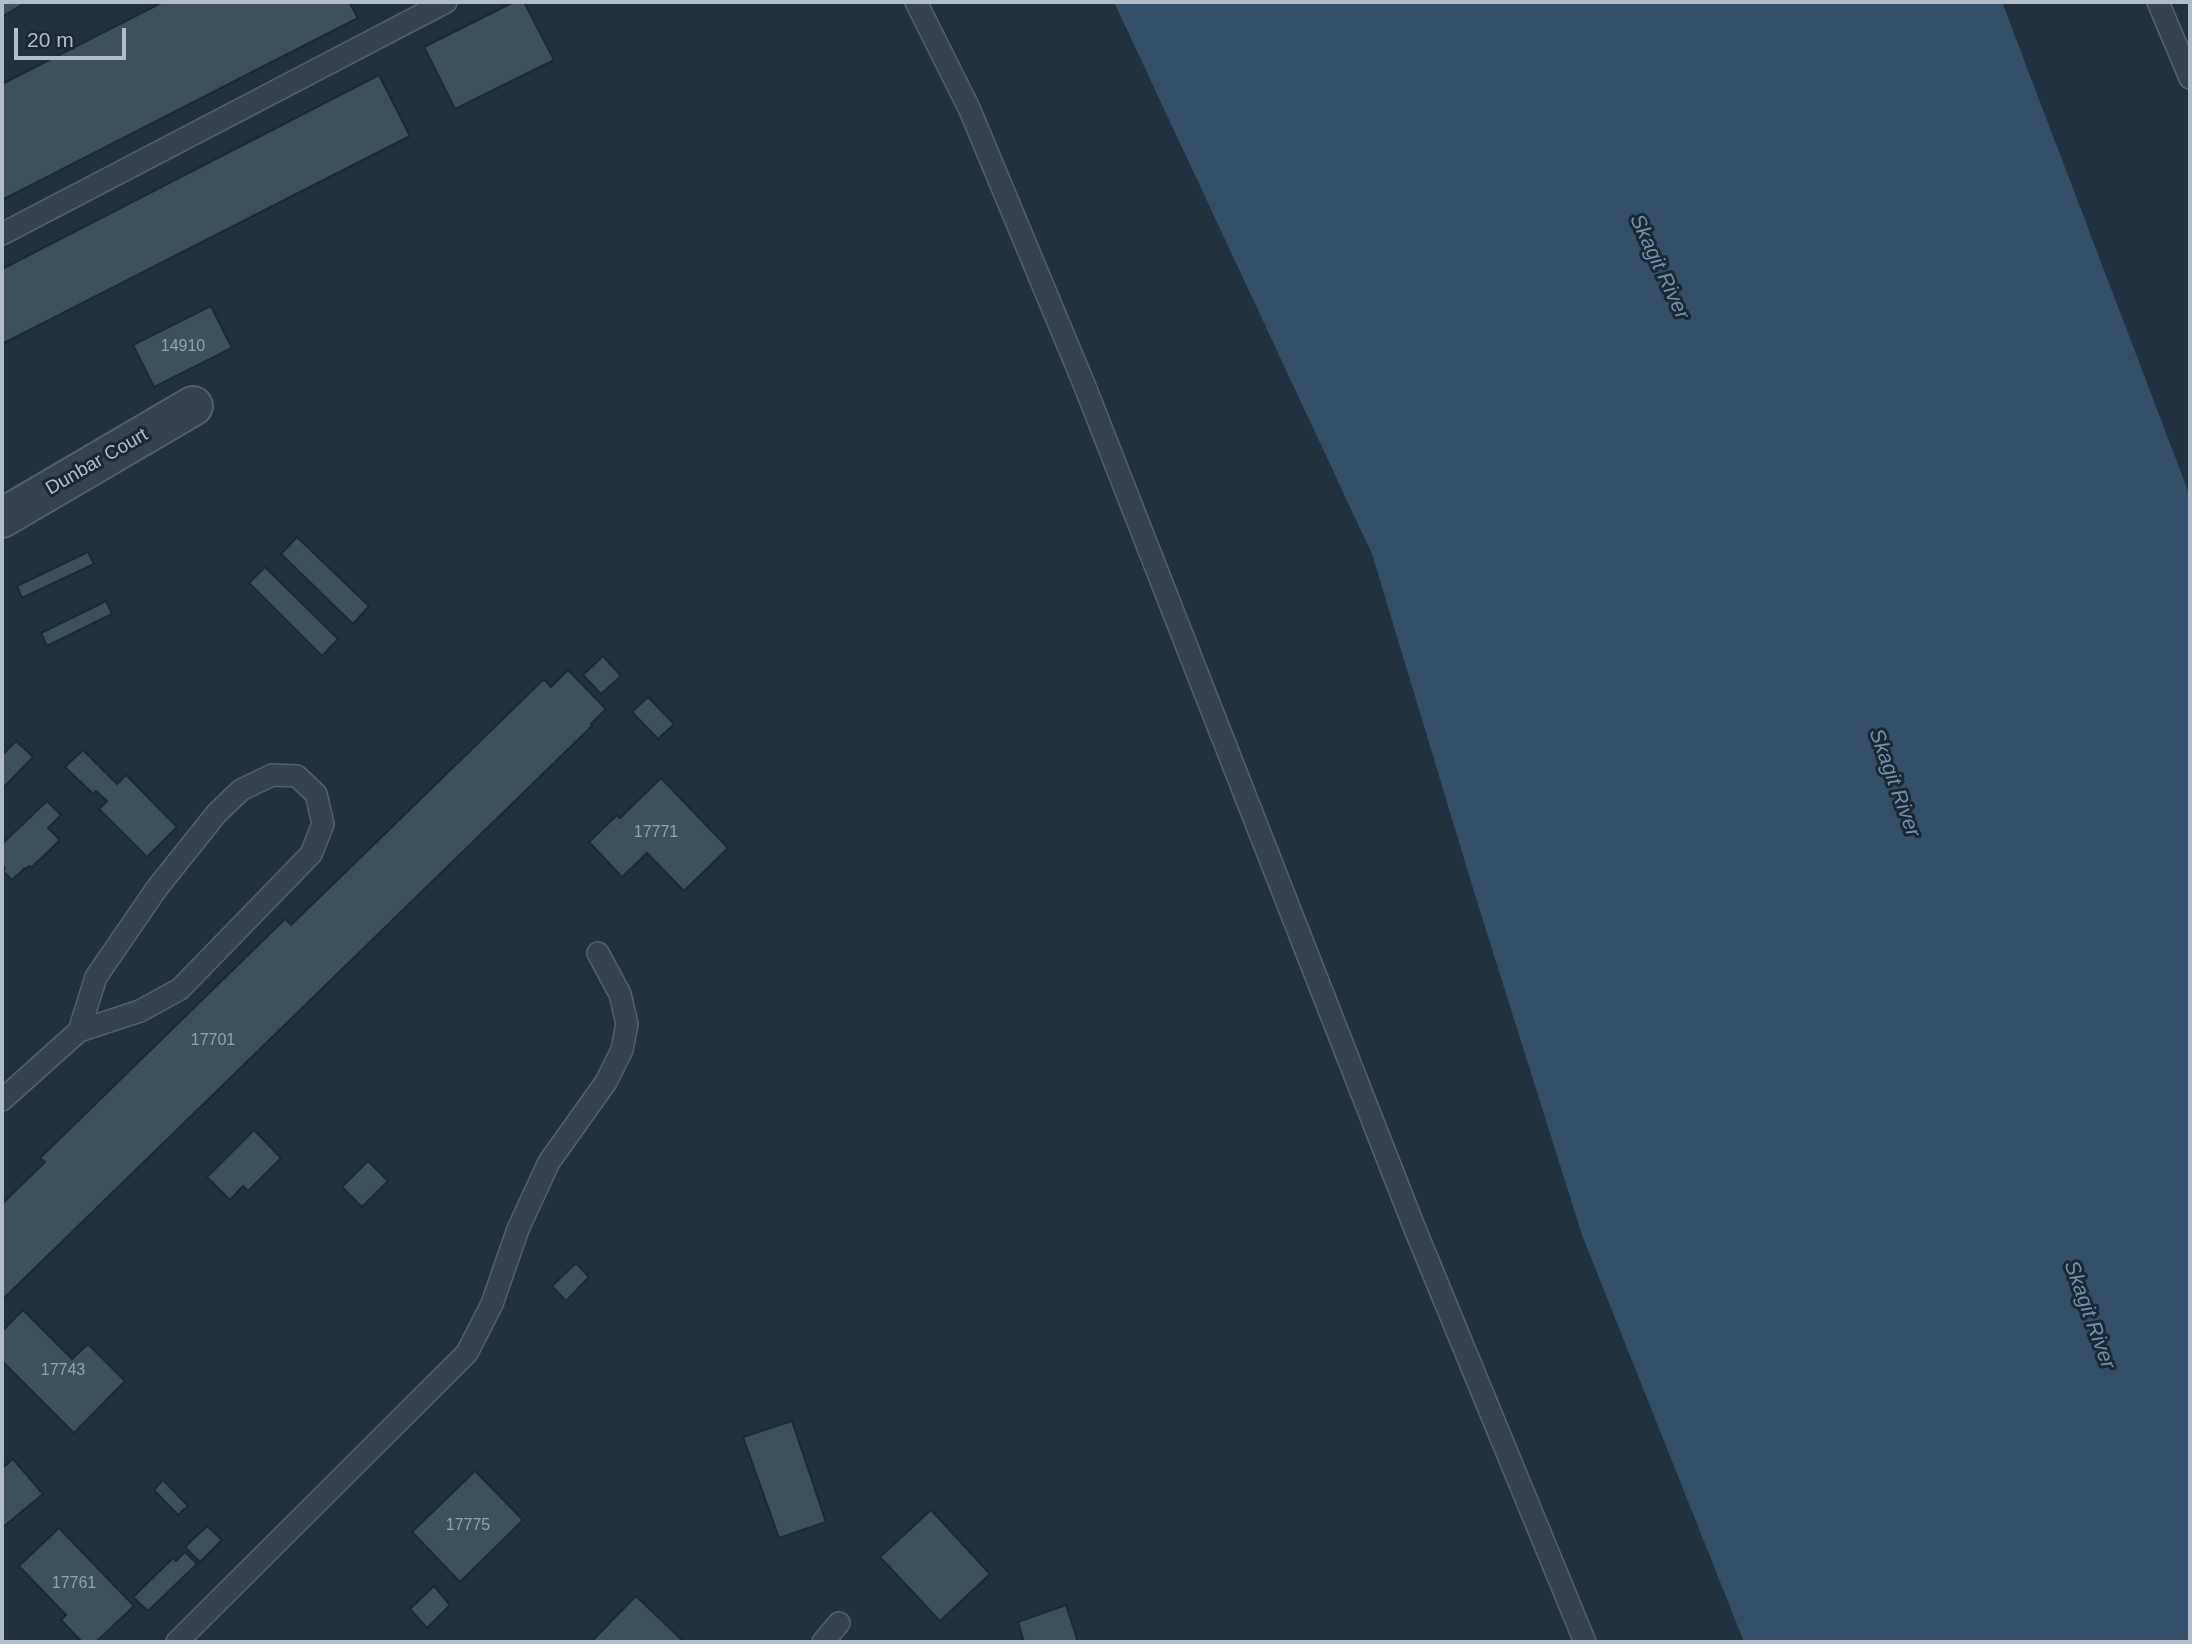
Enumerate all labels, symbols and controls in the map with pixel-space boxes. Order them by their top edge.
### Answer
scale bar [18,14,130,58]
text: 20 m [27,28,74,51]
water label: Skagit River [1624,210,1694,324]
house number: 14910 [161,337,205,357]
street label: Dunbar Court [42,424,152,500]
water label: Skagit River [1863,726,1925,840]
house number: 17771 [634,823,678,843]
house number: 17701 [191,1031,235,1051]
water label: Skagit River [2058,1258,2120,1372]
house number: 17743 [41,1361,85,1381]
house number: 17775 [446,1516,490,1536]
house number: 17761 [52,1574,96,1594]

